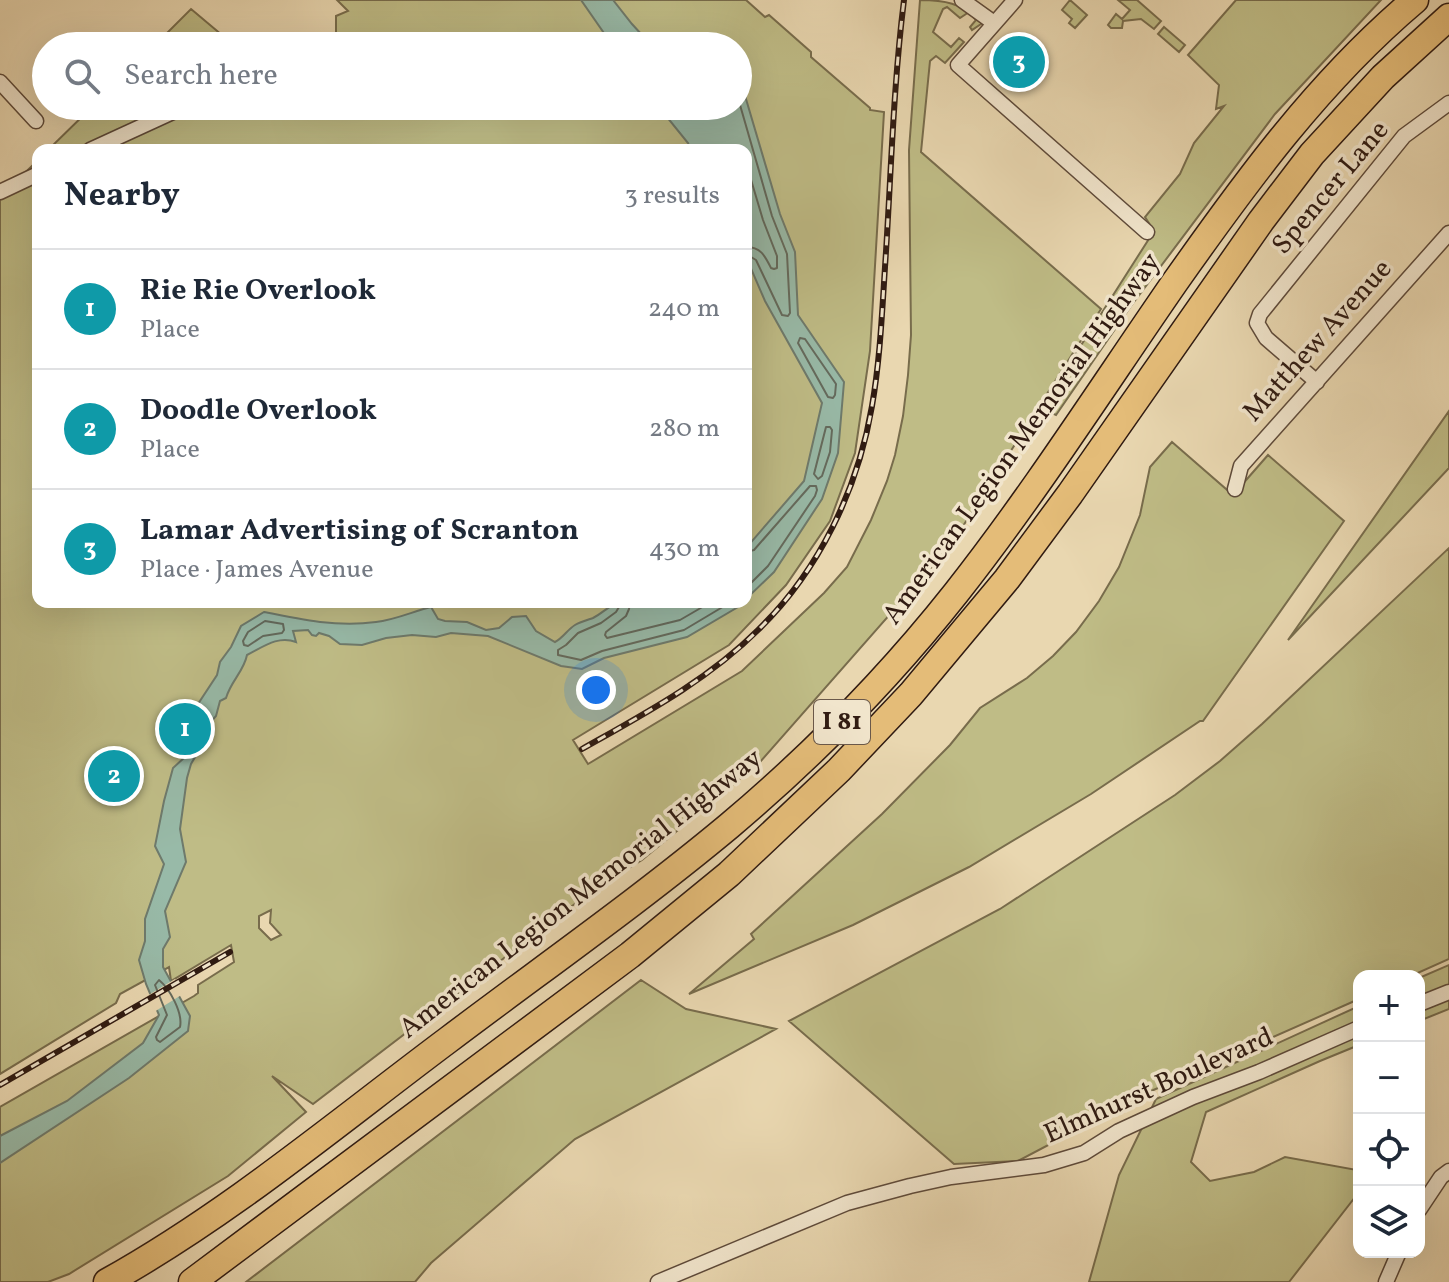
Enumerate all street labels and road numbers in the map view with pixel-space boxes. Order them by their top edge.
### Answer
street label: Spencer Lane [1263,113,1399,263]
street label: American Legion Memorial Highway [874,245,1170,633]
street label: Matthew Avenue [1234,251,1402,431]
road number: I 81 [814,700,870,744]
street label: American Legion Memorial Highway [391,740,771,1048]
street label: Elmhurst Boulevard [1038,1018,1280,1154]

